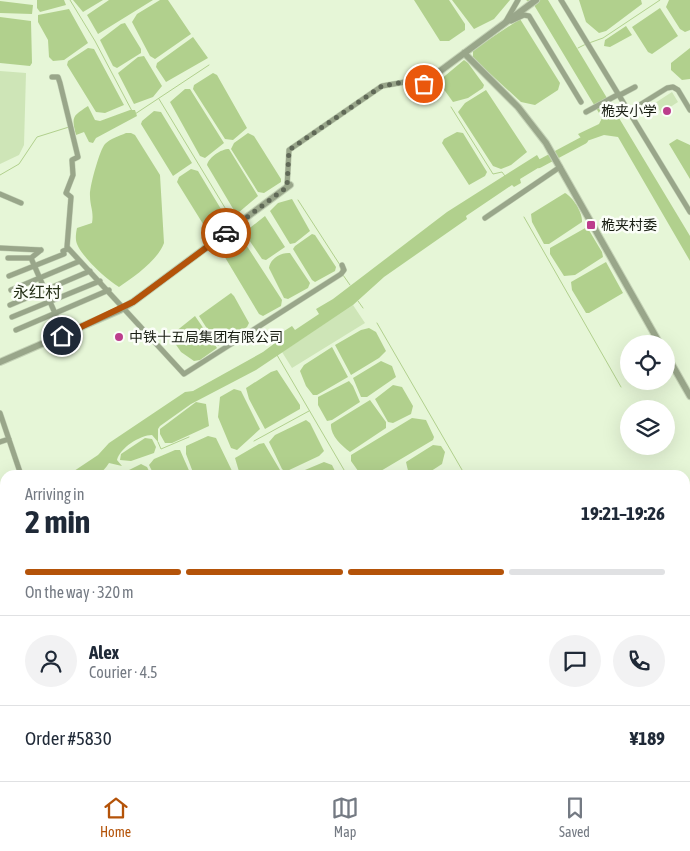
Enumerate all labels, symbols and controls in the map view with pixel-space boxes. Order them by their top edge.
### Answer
pin [403,63,445,105]
icon: bag [410,70,438,98]
place label: 桅夹小学 [601,103,657,119]
marker: 桅夹小学 [661,105,673,117]
courier [201,208,251,258]
place label: 桅夹村委 [601,217,657,233]
icon: car [212,219,240,247]
marker: 桅夹村委 [585,219,597,231]
district label: 永红村 [13,283,61,301]
pin [41,315,83,357]
icon: home [48,322,76,350]
place label: 中铁十五局集团有限公司 [129,329,283,345]
marker: 中铁十五局集团有限公司 [113,331,125,343]
map controls [620,335,675,455]
button: locate [620,335,675,390]
button: layers [620,400,675,455]
text: Arriving in [25,485,85,503]
text: 19:21–19:26 [581,502,665,524]
text: 2 min [25,503,90,540]
text: On the way · 320 m [25,583,134,601]
button: person [25,635,77,687]
button: chat [549,635,601,687]
button: phone [613,635,665,687]
text: Alex [89,641,119,663]
text: Courier · 4.5 [89,663,158,681]
text: Order #5830 [25,727,112,749]
text: ¥189 [630,727,665,749]
tab: Home [100,794,131,840]
tab: Map [331,794,359,840]
tab: Saved [559,794,590,840]

